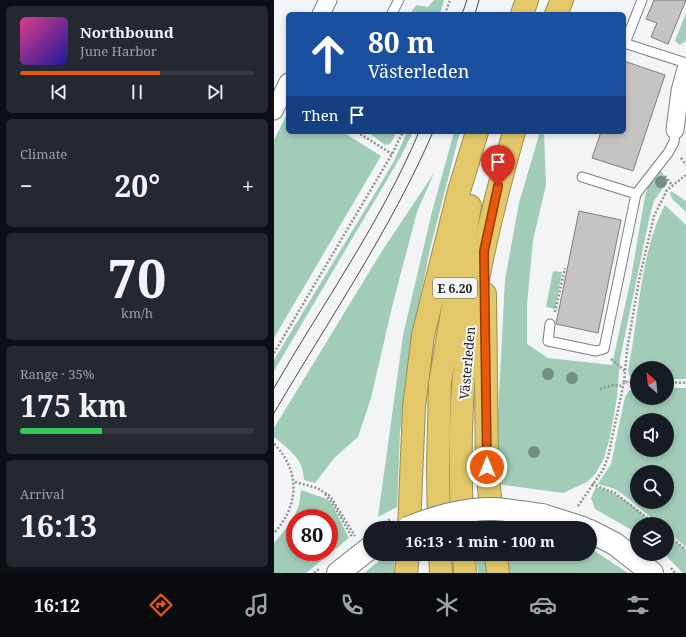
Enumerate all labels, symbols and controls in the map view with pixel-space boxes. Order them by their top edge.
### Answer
text: Northbound [80,22,174,42]
text: 80 m [368,23,435,61]
icon: ahead [302,28,354,80]
text: June Harbor [80,42,157,60]
text: Västerleden [368,59,469,83]
icon: previous [48,81,70,103]
icon: pause [126,81,148,103]
icon: next [204,81,226,103]
icon: arrive [346,104,368,126]
text: Then [302,105,338,125]
text: Climate [20,145,67,163]
pin [481,145,515,186]
icon: arrive [487,151,509,173]
text: 20° [114,165,160,206]
text: − [20,170,33,200]
text: + [242,170,254,200]
text: 70 [108,242,166,313]
road number: E 6.20 [433,278,477,298]
text: km/h [121,304,153,322]
street label: Västerleden [455,325,479,400]
north arrow [630,361,674,405]
map controls [630,361,674,561]
text: Range · 35% [20,365,94,383]
text: 175 km [20,385,127,426]
button: sound [630,413,674,457]
position arrow [466,446,508,488]
button: search [630,465,674,509]
text: Arrival [20,485,64,503]
text: 16:13 [20,505,97,546]
speed limit sign: 80 [286,509,338,561]
button: layers [630,517,674,561]
text: 16:13 · 1 min · 100 m [405,531,555,551]
icon: directions [147,591,175,619]
icon: music [243,591,271,619]
icon: phone [338,591,366,619]
icon: climate [433,591,461,619]
icon: car [529,591,557,619]
icon: filters [624,591,652,619]
text: 16:12 [34,593,80,617]

